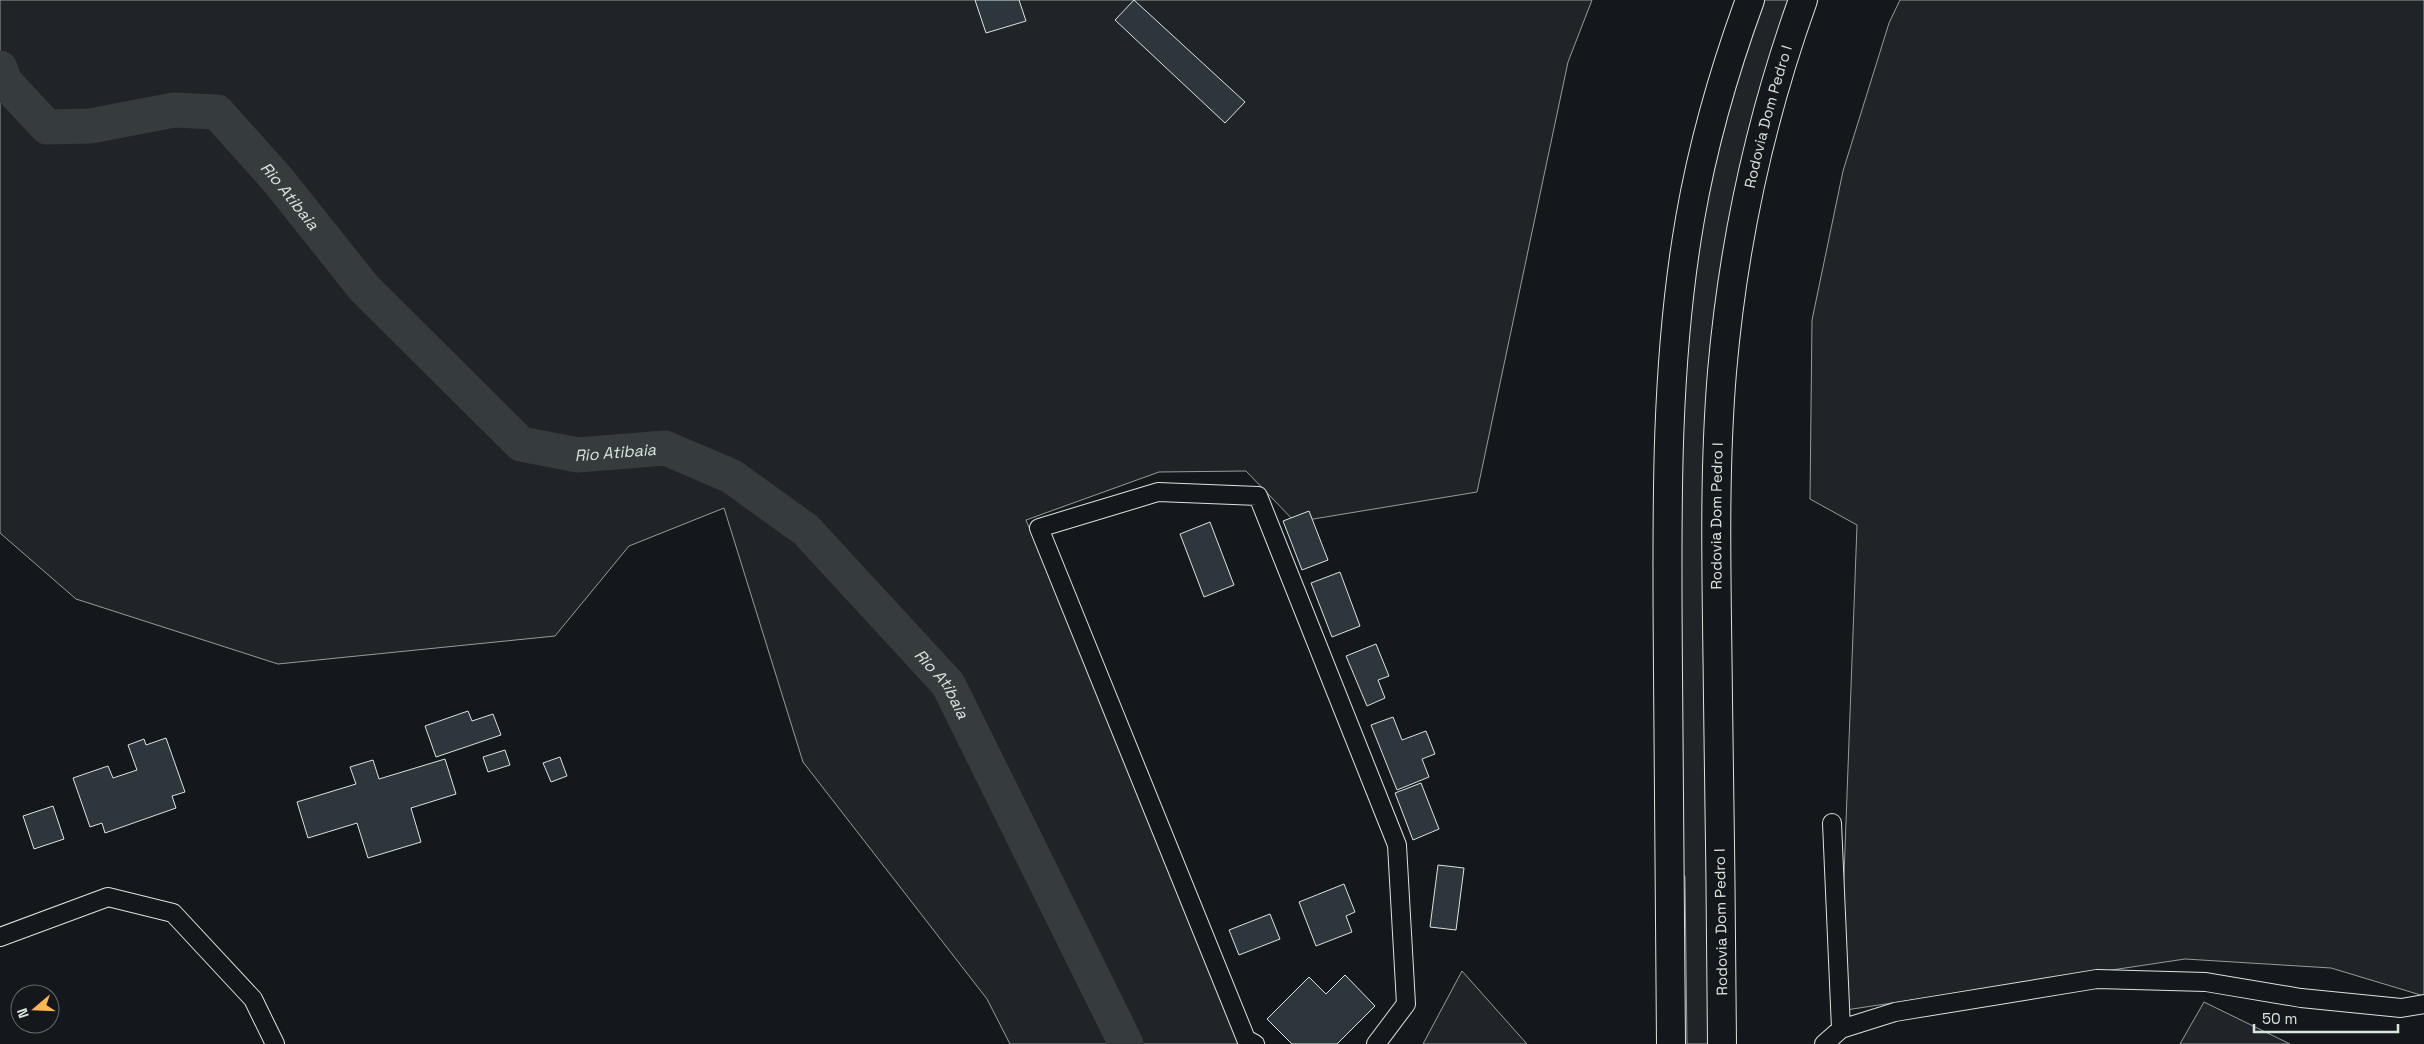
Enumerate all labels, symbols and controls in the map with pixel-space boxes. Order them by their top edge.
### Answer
street label: Rodovia Dom Pedro I [1740,43,1796,190]
water label: Rio Atibaia [256,158,324,235]
water label: Rio Atibaia [574,439,657,466]
street label: Rodovia Dom Pedro I [1706,442,1727,590]
water label: Rio Atibaia [910,645,974,723]
street label: Rodovia Dom Pedro I [1710,848,1731,996]
north arrow [10,984,60,1034]
scale bar [2254,1002,2398,1034]
text: N [13,1006,33,1021]
text: 50 m [2262,1009,2297,1028]

